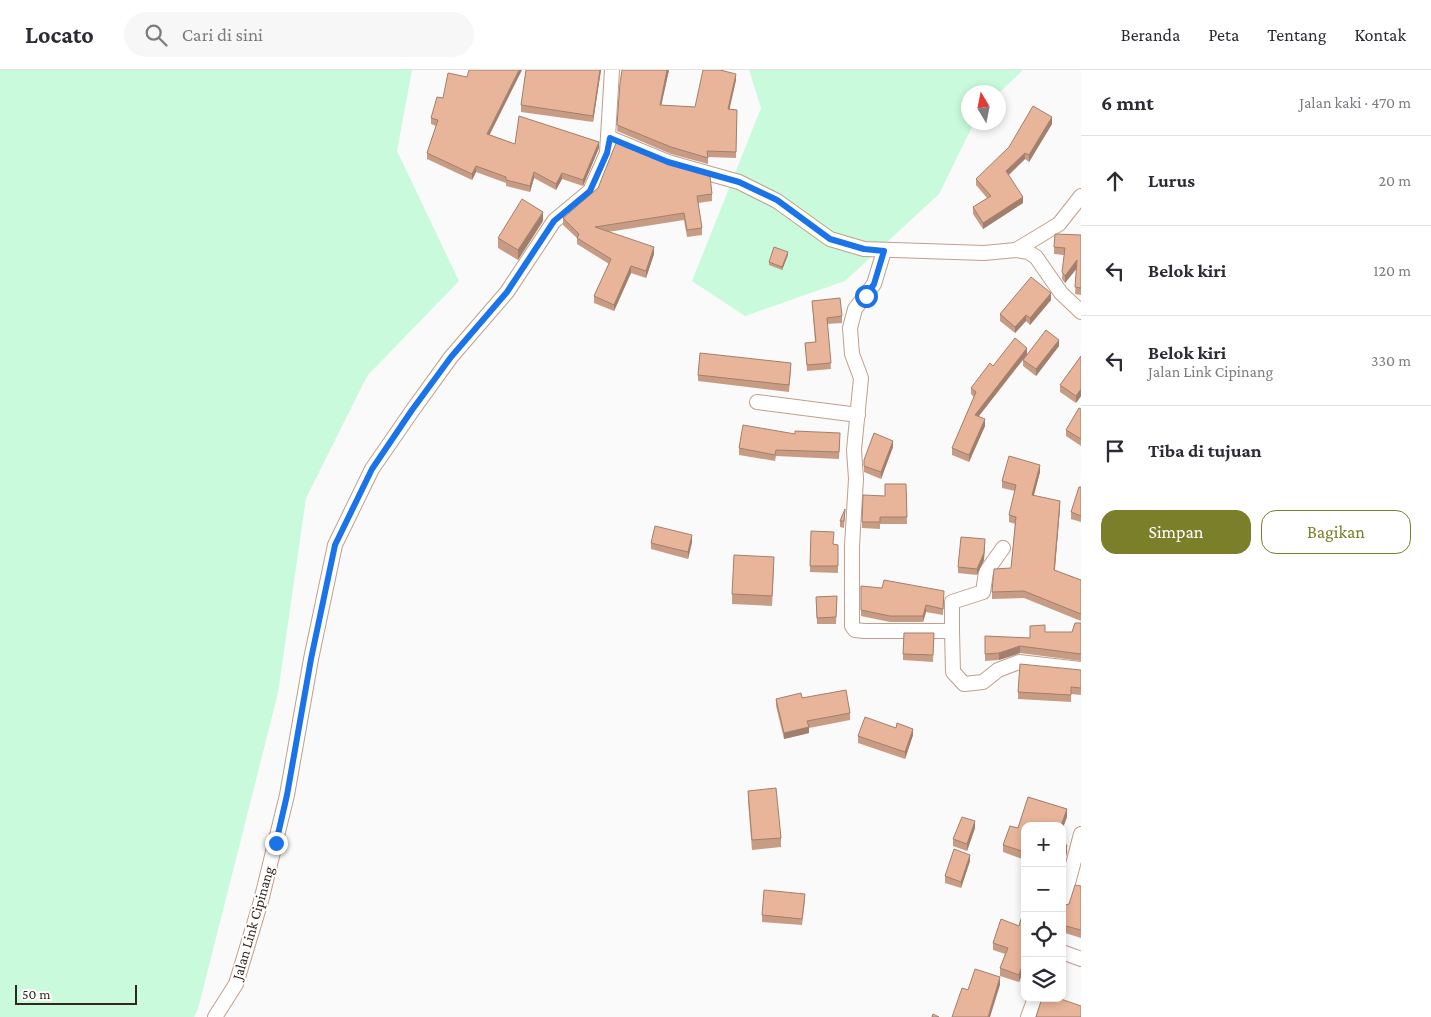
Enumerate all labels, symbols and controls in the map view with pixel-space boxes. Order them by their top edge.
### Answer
search box [124,12,474,57]
text: Locato [25,21,94,48]
icon: search [142,21,170,49]
text: Cari di sini [182,24,263,45]
text: Beranda [1121,25,1180,45]
text: Peta [1208,25,1239,45]
text: Tentang [1267,25,1326,45]
text: Kontak [1354,25,1406,45]
north arrow [961,85,1006,130]
text: 6 mnt [1101,91,1154,115]
text: Jalan kaki · 470 m [1299,94,1411,111]
icon: ahead [1101,167,1129,195]
text: Lurus [1148,170,1195,191]
text: 20 m [1378,172,1411,189]
icon: left [1101,257,1129,285]
text: Belok kiri [1148,260,1226,281]
text: 120 m [1373,262,1411,279]
route start [855,285,878,308]
text: Belok kiri [1148,342,1226,363]
icon: left [1101,347,1129,375]
text: 330 m [1371,352,1411,369]
text: Jalan Link Cipinang [1148,363,1273,380]
icon: arrive [1101,437,1129,465]
text: Tiba di tujuan [1148,440,1262,461]
button: Simpan [1101,510,1251,554]
button: Bagikan [1261,510,1411,554]
map controls [1021,822,1066,1002]
button: + [1021,822,1066,867]
route end [265,832,288,855]
street label: Jalan Link Cipinang [229,864,278,984]
button: − [1021,867,1066,912]
button: locate [1021,912,1066,957]
button: layers [1021,957,1066,1002]
scale bar [15,982,138,1005]
text: 50 m [22,986,50,1002]

